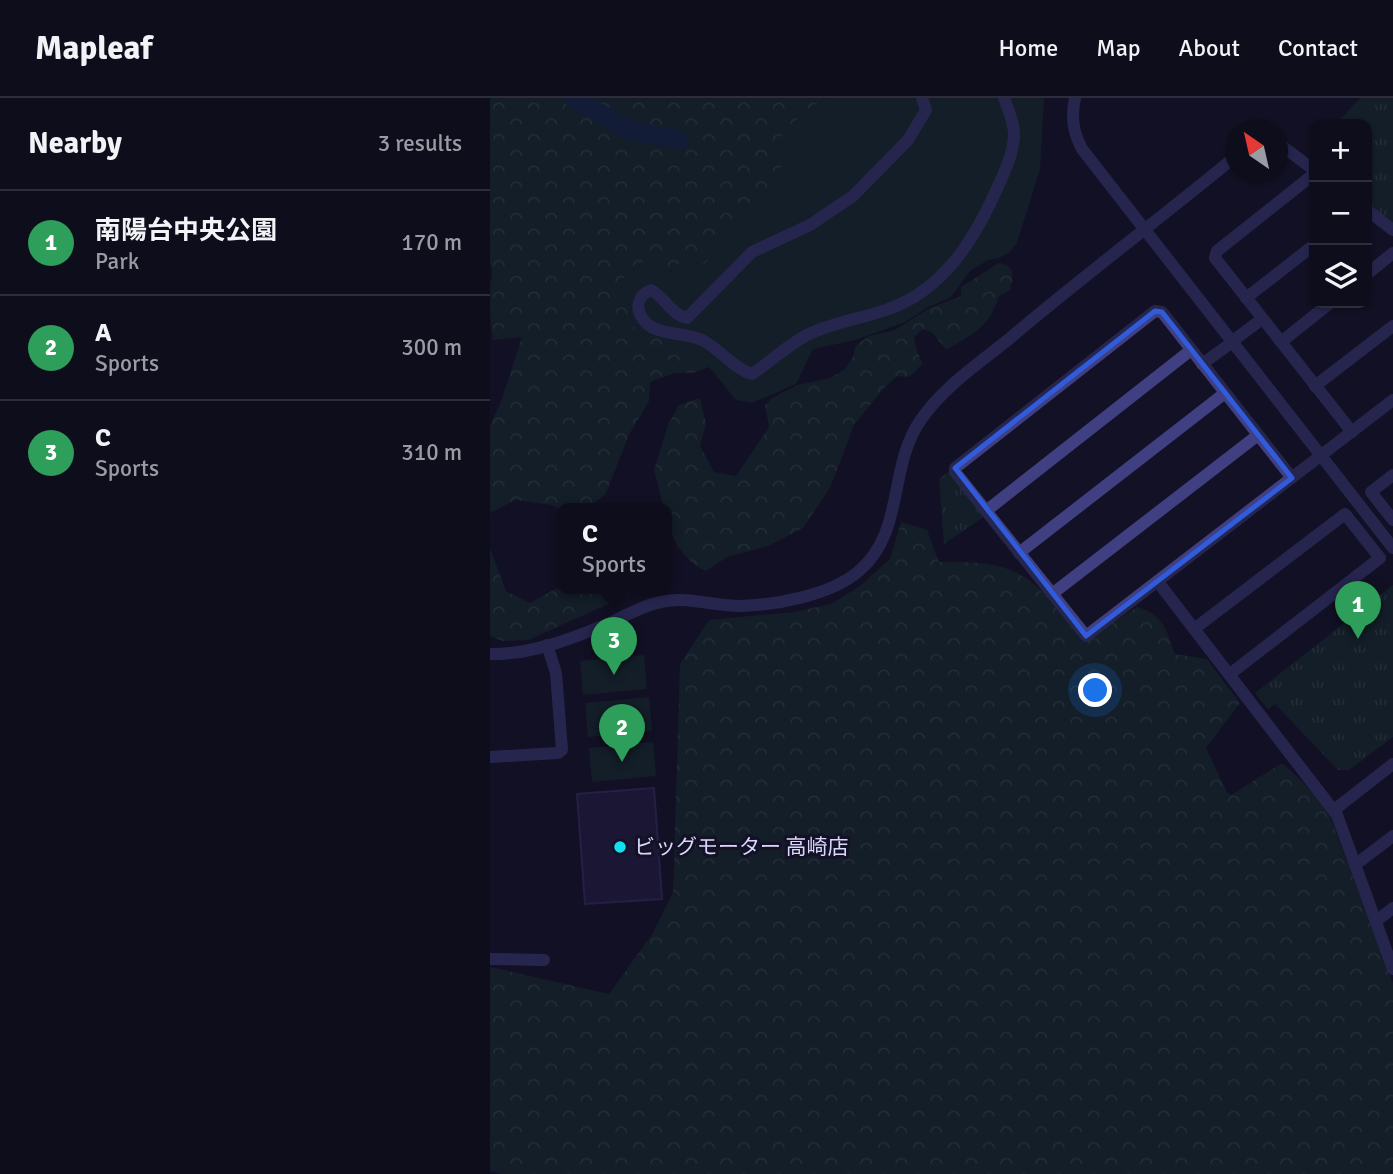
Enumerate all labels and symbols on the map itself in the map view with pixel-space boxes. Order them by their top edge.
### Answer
north arrow [1225,119,1288,182]
pin: 1 [1335,581,1381,639]
pin: 3 [591,617,637,675]
your location [1078,673,1112,707]
pin: 2 [599,704,645,762]
place label: ビッグモーター 高崎店 [634,834,849,860]
marker: ビッグモーター 高崎店 [612,839,628,855]

